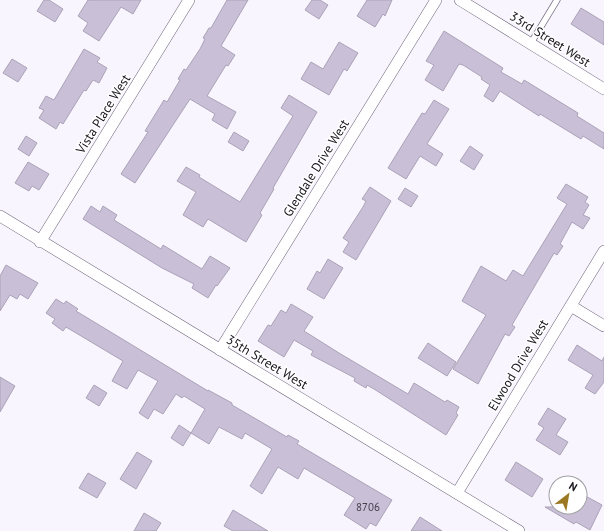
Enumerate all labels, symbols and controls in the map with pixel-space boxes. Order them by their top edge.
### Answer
street label: 33rd Street West [506,7,594,71]
street label: Vista Place West [71,71,134,158]
street label: Glendale Drive West [279,116,353,220]
street label: Elwood Drive West [484,316,552,414]
street label: 35th Street West [223,331,311,393]
north arrow [548,475,588,515]
text: N [566,479,580,494]
house number: 8706 [356,500,380,514]

